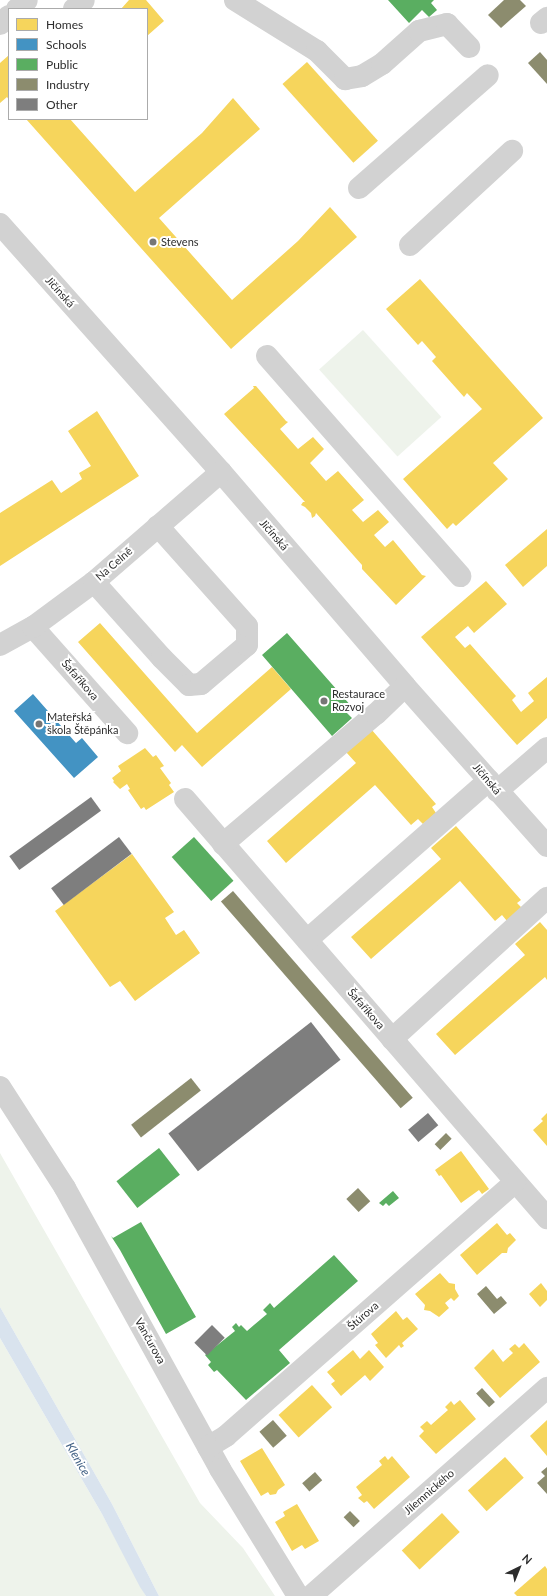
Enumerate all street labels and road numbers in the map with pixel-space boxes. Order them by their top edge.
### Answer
street label: Jičínská [43,274,77,310]
street label: Jičínská [257,517,291,553]
street label: Na Celně [93,545,135,583]
street label: Šafaříkova [59,657,101,703]
street label: Jičínská [470,761,504,797]
street label: Šafaříkova [345,986,387,1032]
street label: Štúrova [345,1299,381,1333]
street label: Vančurova [132,1316,168,1366]
street label: Jilemnického [401,1467,457,1517]

